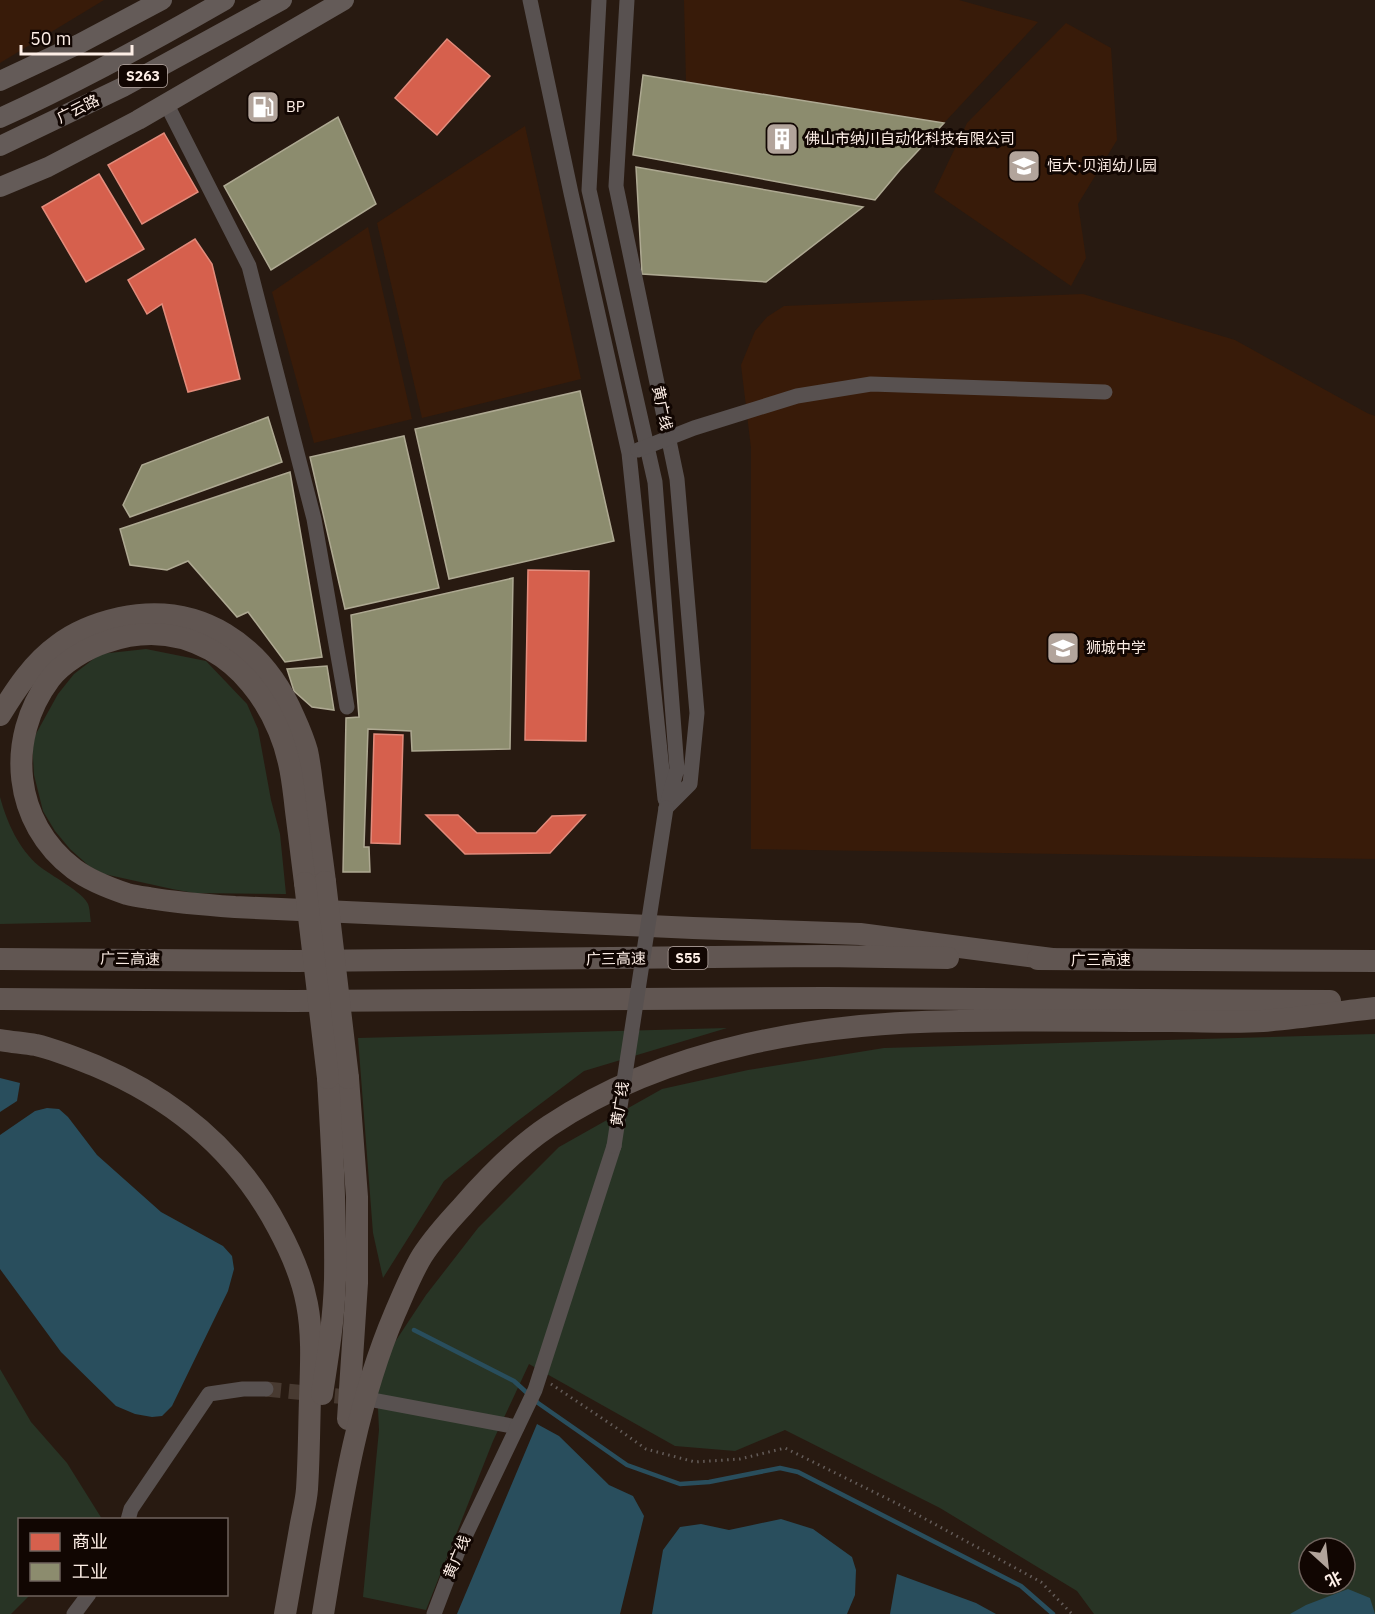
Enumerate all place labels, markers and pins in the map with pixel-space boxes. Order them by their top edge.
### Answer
fuel station icon: BP [245,89,281,125]
place label: BP [286,97,305,116]
building icon: 佛山市纳川自动化科技有限公司 [764,121,800,157]
place label: 佛山市纳川自动化科技有限公司 [805,129,1015,148]
school or university icon: 恒大·贝润幼儿园 [1006,148,1042,184]
place label: 恒大·贝润幼儿园 [1047,156,1157,175]
school or university icon: 狮城中学 [1045,630,1081,666]
place label: 狮城中学 [1086,638,1146,657]

